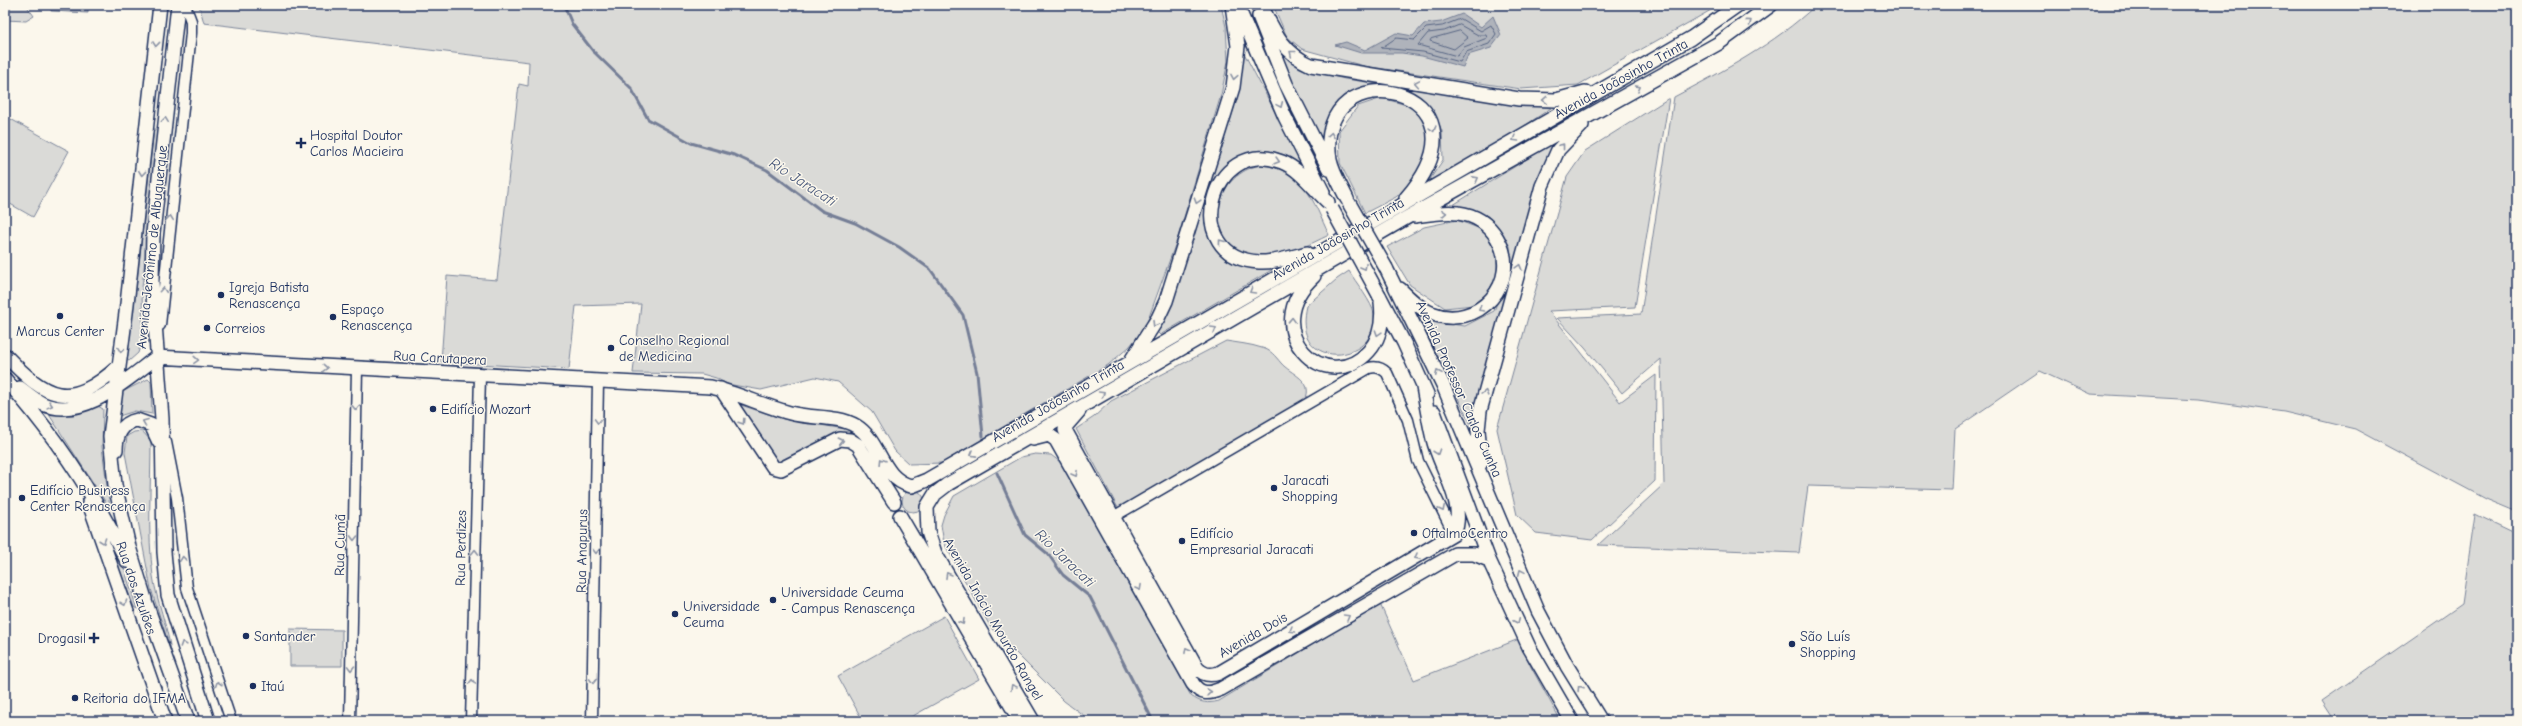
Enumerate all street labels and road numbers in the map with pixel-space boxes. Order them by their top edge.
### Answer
street label: Avenida Joãosinho Trinta [1551,35,1691,123]
street label: Avenida Jerônimo de Albuquerque [133,144,171,350]
street label: Avenida Joãosinho Trinta [1269,194,1407,284]
street label: Avenida Professor Carlos Cunha [1412,298,1506,480]
street label: Rua Carutapera [393,347,487,369]
street label: Avenida Joãosinho Trinta [989,356,1127,446]
street label: Rua Anapurus [573,509,591,593]
street label: Rua Perdizes [452,510,470,586]
street label: Rua Cumã [331,514,349,576]
street label: Avenida Inácio Mourão Rangel [939,535,1047,703]
street label: Rua dos Azulões [112,539,160,637]
street label: Avenida Dois [1216,609,1290,661]

